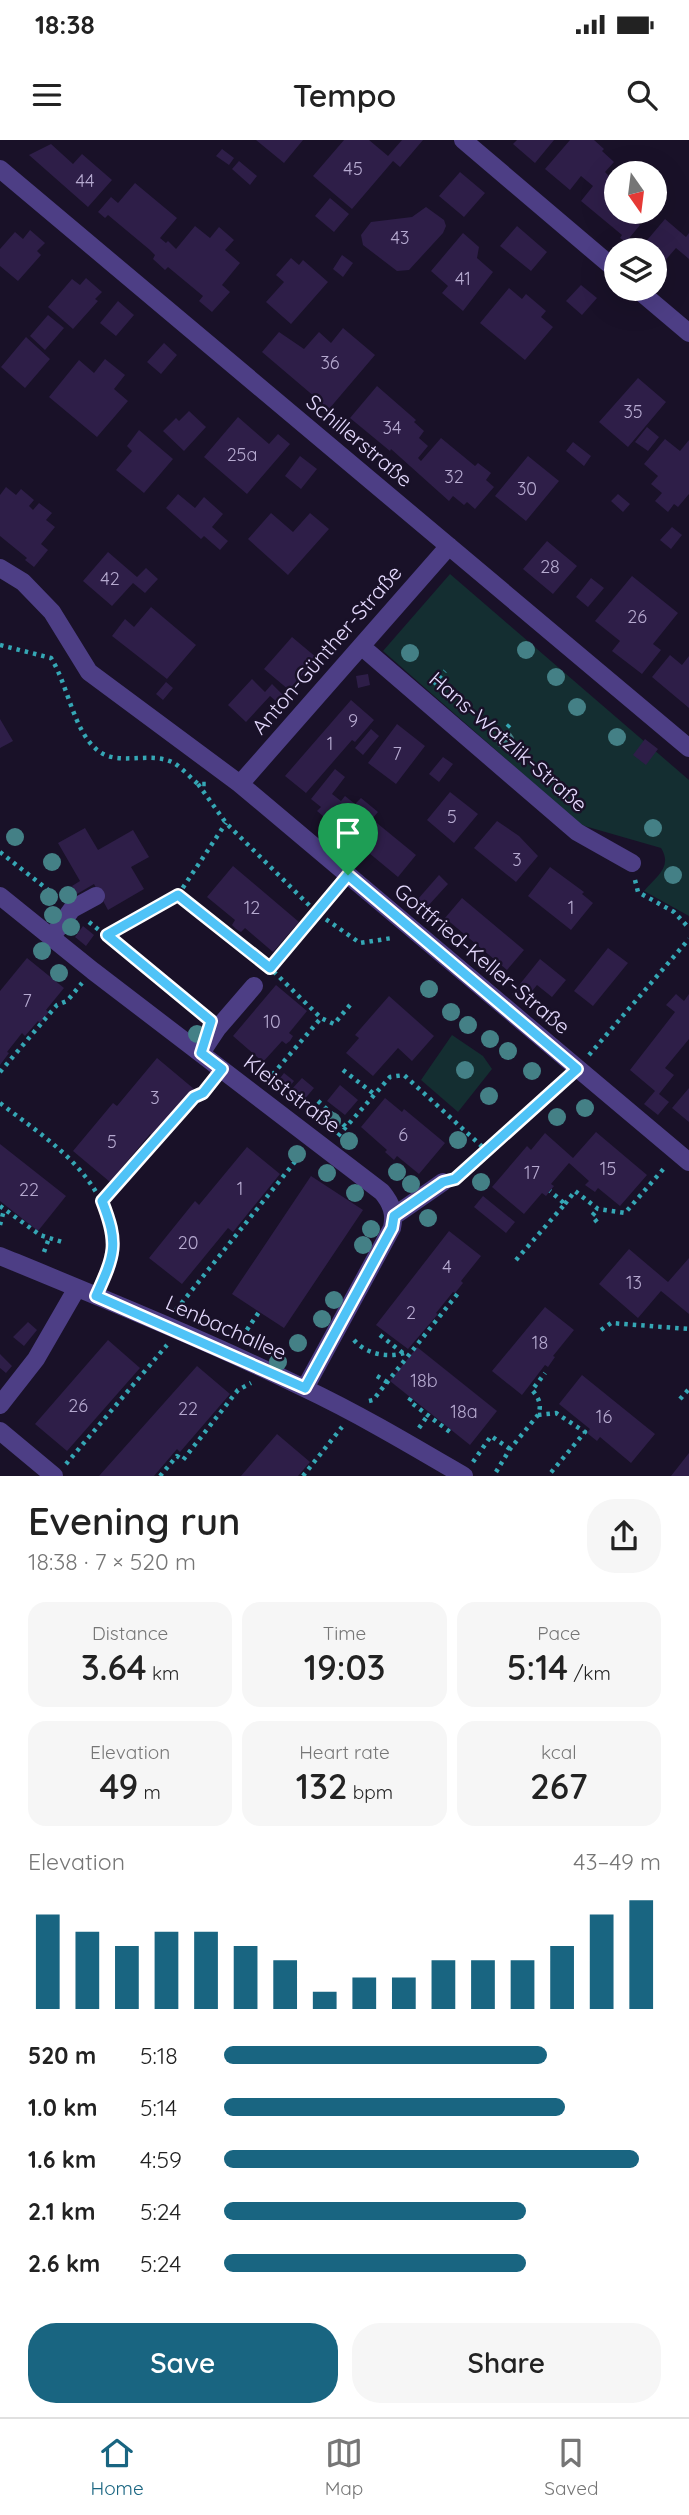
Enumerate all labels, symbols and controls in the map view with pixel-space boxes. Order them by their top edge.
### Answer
text: 18:38 [35,8,95,41]
text: Tempo [293,75,396,115]
icon: menu [28,76,66,114]
icon: search [623,76,661,114]
house number: 45 [343,157,363,180]
north arrow [604,161,667,224]
map controls [604,161,667,301]
house number: 44 [76,169,94,192]
house number: 43 [391,226,409,249]
button: layers [604,238,667,301]
house number: 41 [455,267,471,290]
house number: 36 [320,351,340,374]
street label: Schillerstraße [301,388,418,492]
house number: 35 [623,400,643,423]
house number: 34 [383,416,401,439]
house number: 25a [227,443,257,466]
house number: 32 [444,465,464,488]
house number: 30 [517,477,537,500]
house number: 28 [540,555,560,578]
street label: Anton-Günther-Straße [246,559,407,739]
house number: 42 [100,567,120,590]
house number: 26 [627,605,647,628]
street label: Hans-Watzlik-Straße [424,666,593,817]
house number: 9 [348,709,358,732]
house number: 1 [327,732,333,755]
house number: 7 [392,742,402,765]
pin [318,803,378,875]
house number: 5 [447,805,457,828]
icon: arrive [329,814,367,852]
house number: 3 [512,848,522,871]
street label: Gottfried-Keller-Straße [390,877,576,1039]
house number: 12 [244,896,260,919]
house number: 1 [568,896,574,919]
house number: 7 [22,989,32,1012]
house number: 10 [263,1010,281,1033]
street label: Kleiststraße [239,1048,346,1138]
house number: 3 [150,1086,160,1109]
house number: 6 [398,1123,408,1146]
house number: 5 [107,1130,117,1153]
house number: 15 [600,1157,616,1180]
house number: 17 [524,1161,540,1184]
house number: 1 [237,1177,243,1200]
house number: 22 [19,1178,39,1201]
house number: 20 [178,1231,198,1254]
house number: 4 [442,1255,452,1278]
house number: 13 [626,1271,642,1294]
street label: Lenbachallee [162,1289,291,1365]
house number: 2 [406,1301,416,1324]
house number: 18 [532,1331,548,1354]
house number: 18b [410,1369,438,1392]
house number: 26 [68,1394,88,1417]
house number: 22 [178,1397,198,1420]
house number: 18a [450,1400,478,1423]
house number: 16 [596,1405,612,1428]
text: Evening run [28,1497,241,1545]
button: share [587,1499,661,1573]
text: 18:38 · 7 × 520 m [28,1547,196,1576]
text: Distance [92,1621,168,1645]
text: Time [323,1621,366,1645]
text: Pace [537,1621,580,1645]
text: 3.64 [81,1645,147,1689]
text: 19:03 [304,1645,385,1689]
text: 5:14 [507,1645,568,1689]
text: km [147,1661,179,1685]
text: /km [568,1661,611,1685]
text: Elevation [90,1740,170,1764]
text: Heart rate [299,1740,390,1764]
text: kcal [541,1740,577,1764]
text: 49 [99,1764,138,1808]
text: 132 [296,1764,348,1808]
text: 267 [530,1764,588,1808]
text: m [138,1780,161,1804]
text: bpm [348,1780,393,1804]
text: Elevation [28,1847,125,1876]
text: 43–49 m [573,1847,661,1876]
text: 520 m [28,2041,96,2070]
text: 5:18 [140,2041,178,2070]
text: 1.0 km [28,2093,98,2122]
text: 5:14 [140,2093,177,2122]
text: 1.6 km [28,2145,96,2174]
text: 4:59 [140,2145,182,2174]
text: 2.1 km [28,2197,95,2226]
text: 5:24 [140,2197,181,2226]
text: 2.6 km [28,2249,100,2278]
text: 5:24 [140,2249,181,2278]
button: Save [28,2323,338,2403]
button: Share [352,2323,661,2403]
tab: Home [90,2434,144,2500]
tab: Map [325,2434,363,2500]
tab: Saved [544,2434,599,2500]

